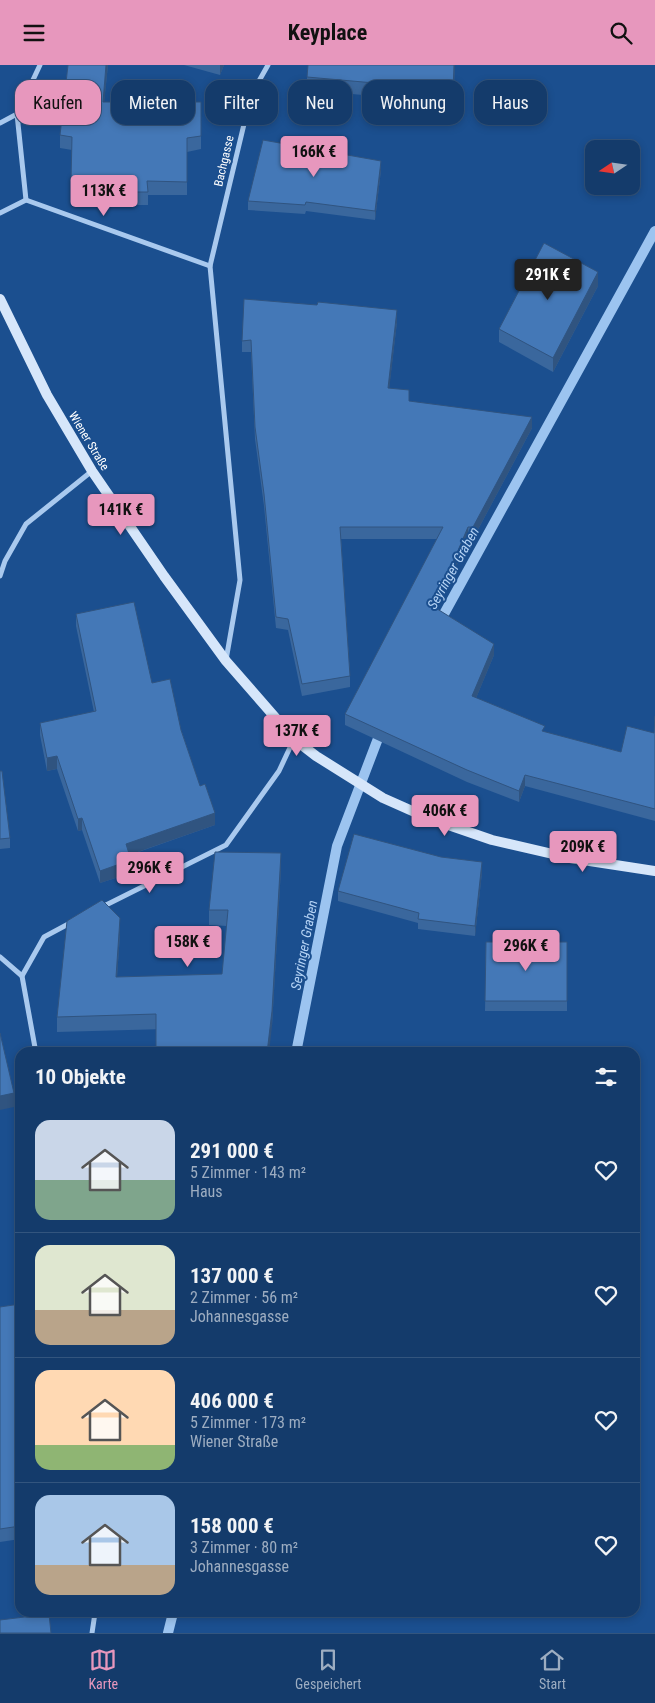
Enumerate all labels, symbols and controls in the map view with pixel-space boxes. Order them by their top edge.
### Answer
icon: menu [20,19,48,47]
icon: search [607,19,635,47]
text: Keyplace [288,20,367,45]
chip: Kaufen [15,80,101,125]
chip: Mieten [111,80,195,125]
chip: Filter [205,80,278,125]
chip: Neu [288,80,352,125]
chip: Wohnung [362,80,464,125]
chip: Haus [474,80,547,125]
street label: Bachgasse [211,134,237,188]
pin: 166K € [273,135,355,178]
north arrow [585,140,640,195]
map controls [585,140,640,195]
text: 166K € [292,142,336,161]
pin: 113K € [63,175,145,217]
text: 113K € [82,181,126,200]
pin: 291K € [507,259,589,301]
text: 291K € [526,265,570,284]
street label: Wiener Straße [66,409,112,473]
pin: 141K € [80,493,162,536]
text: 141K € [99,500,143,519]
water label: Seyringer Graben [424,524,482,612]
pin: 137K € [256,715,338,757]
text: 137K € [275,721,319,740]
pin: 406K € [404,795,486,837]
text: 406K € [423,801,467,820]
pin: 209K € [542,831,624,873]
text: 209K € [561,837,605,856]
pin: 296K € [109,851,191,894]
text: 296K € [128,858,172,877]
water label: Seyringer Graben [287,899,321,991]
pin: 158K € [147,925,229,968]
pin: 296K € [485,929,567,972]
text: 158K € [166,932,210,951]
text: 296K € [504,936,548,955]
icon: filters [592,1063,620,1091]
text: 10 Objekte [35,1065,126,1089]
text: 291 000 € [190,1139,274,1163]
icon: home [75,1140,135,1200]
icon: heart [592,1156,620,1184]
text: 5 Zimmer · 143 m² [190,1163,306,1182]
text: Haus [190,1182,223,1201]
text: 137 000 € [190,1264,274,1288]
icon: home [75,1265,135,1325]
icon: heart [592,1281,620,1309]
text: 2 Zimmer · 56 m² [190,1288,298,1307]
text: Johannesgasse [190,1307,289,1326]
text: 406 000 € [190,1389,274,1413]
icon: home [75,1390,135,1450]
icon: heart [592,1406,620,1434]
text: 5 Zimmer · 173 m² [190,1413,306,1432]
text: Wiener Straße [190,1432,278,1451]
text: 158 000 € [190,1514,274,1538]
icon: home [75,1515,135,1575]
icon: heart [592,1531,620,1559]
text: 3 Zimmer · 80 m² [190,1538,298,1557]
text: Johannesgasse [190,1557,289,1576]
tab: Karte [88,1646,118,1692]
tab: Gespeichert [295,1646,362,1692]
tab: Start [538,1646,566,1692]

